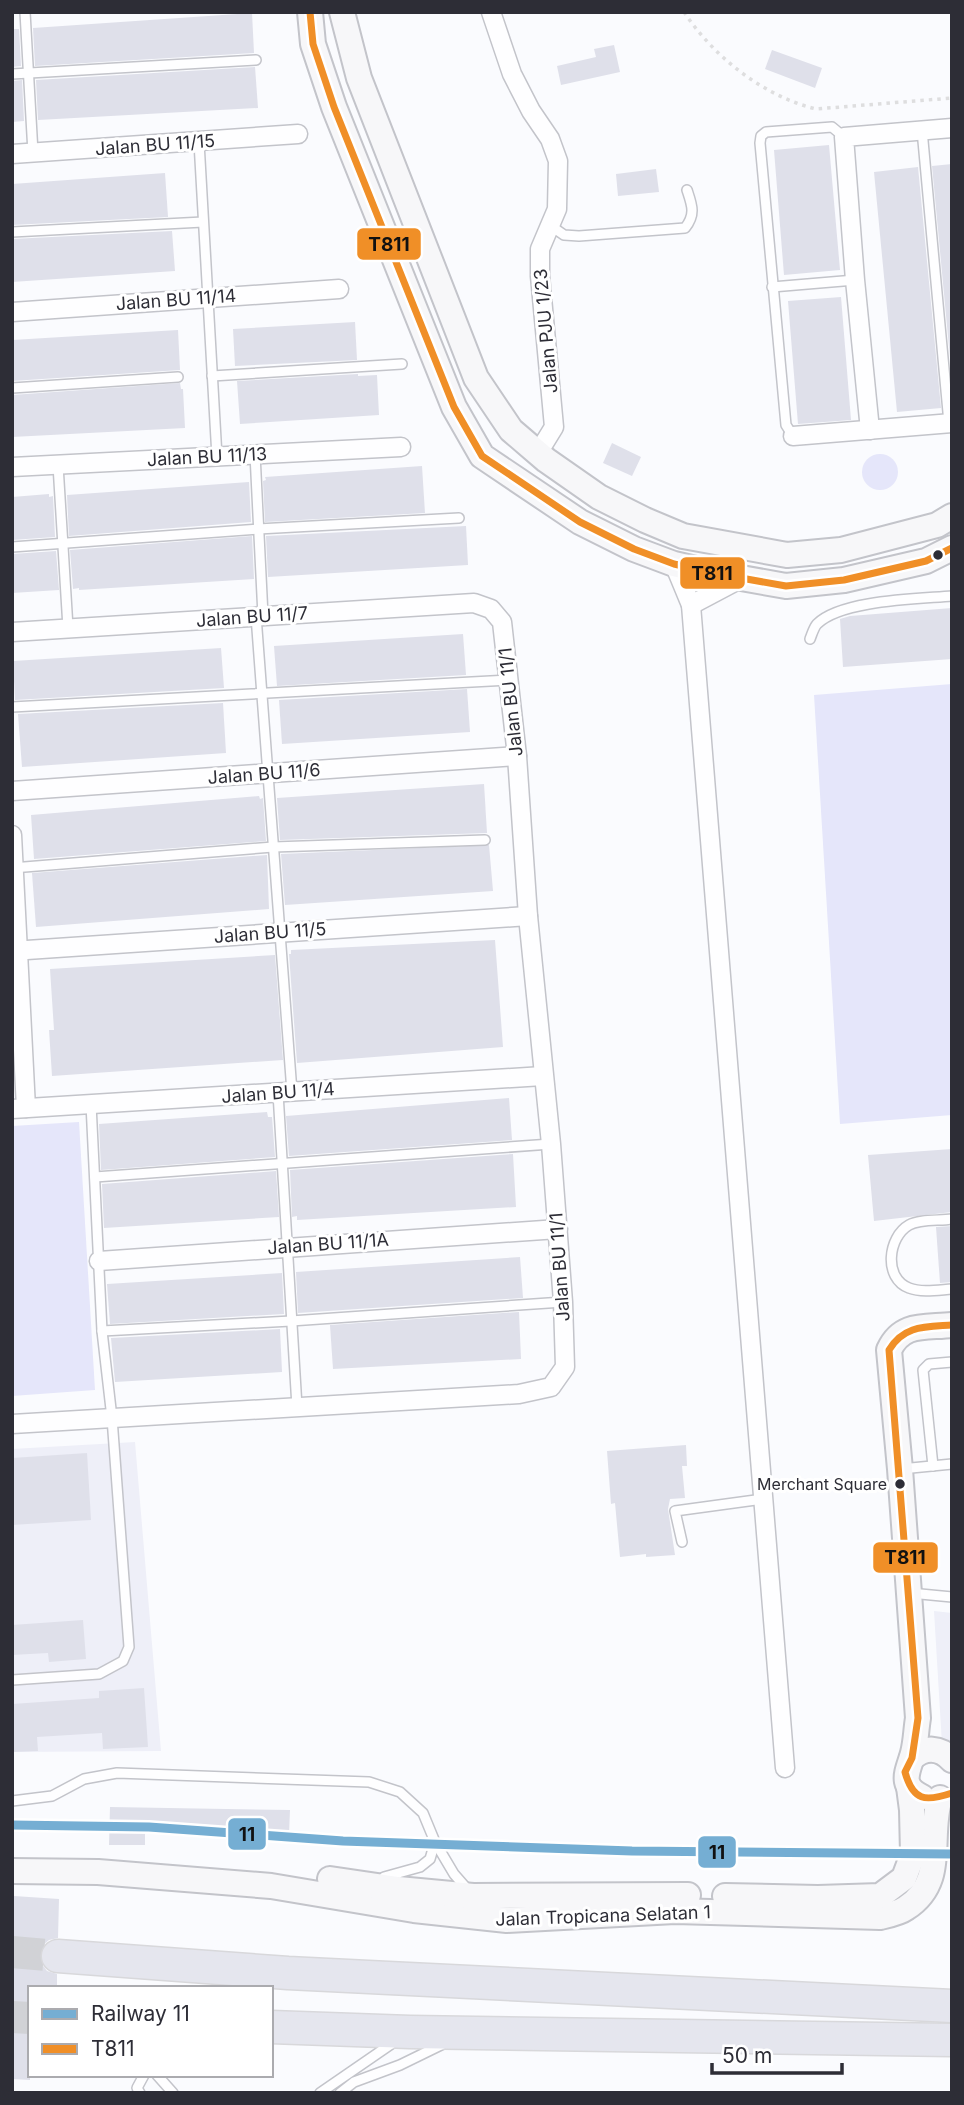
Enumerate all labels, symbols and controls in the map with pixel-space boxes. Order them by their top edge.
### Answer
street label: Jalan BU 11/15 [94,130,216,159]
line badge: T811 [356,227,422,261]
text: T811 [368,233,410,256]
street label: Jalan PJU 1/23 [530,268,561,394]
street label: Jalan BU 11/14 [115,285,237,314]
street label: Jalan BU 11/13 [146,443,268,470]
unlabelled marker [931,548,945,562]
line badge: T811 [679,556,746,590]
text: T811 [691,562,733,585]
street label: Jalan BU 11/7 [195,602,309,631]
street label: Jalan BU 11/1 [494,647,527,757]
street label: Jalan BU 11/6 [207,759,321,788]
street label: Jalan BU 11/5 [213,918,327,947]
street label: Jalan BU 11/4 [221,1078,335,1107]
street label: Jalan BU 11/1 [545,1212,574,1322]
street label: Jalan BU 11/1A [267,1229,389,1258]
place label: Merchant Square [757,1474,887,1494]
marker: Merchant Square [893,1477,907,1491]
line badge: T811 [872,1541,939,1574]
text: T811 [884,1546,926,1569]
line badge: 11 [227,1817,267,1851]
text: 11 [239,1823,255,1846]
line badge: 11 [697,1835,737,1869]
text: 11 [709,1841,725,1864]
street label: Jalan Tropicana Selatan 1 [495,1901,711,1930]
legend [28,1986,273,2077]
text: Railway 11 [91,2001,190,2026]
scale bar [712,2032,842,2076]
text: T811 [91,2036,135,2061]
text: 50 m [722,2043,772,2068]

